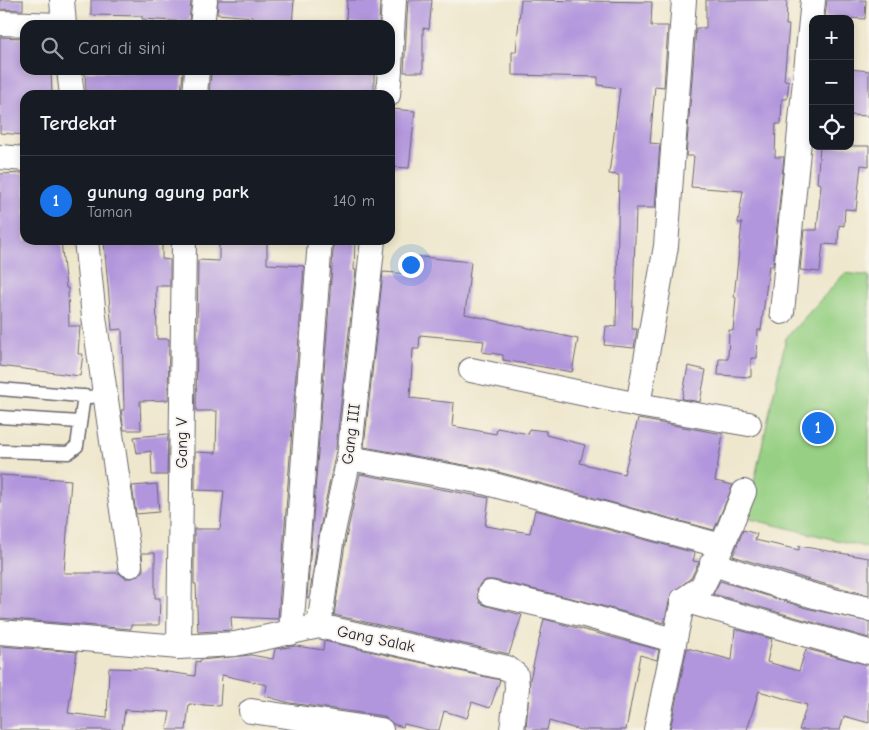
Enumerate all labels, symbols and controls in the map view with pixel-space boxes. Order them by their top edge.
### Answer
map controls [809,15,854,150]
button: + [809,15,854,60]
search box [20,20,395,75]
icon: search [38,34,66,62]
text: Cari di sini [78,37,165,59]
button: − [809,60,854,105]
button: locate [809,105,854,150]
text: Terdekat [40,111,116,135]
text: gunung agung park [87,181,249,203]
text: 1 [53,192,59,210]
text: 140 m [333,192,375,210]
text: Taman [87,203,132,221]
your location [398,252,424,278]
street label: Gang III [338,403,364,465]
pin: 1 [802,409,834,447]
street label: Gang V [173,417,191,468]
street label: Gang Salak [335,622,417,656]

